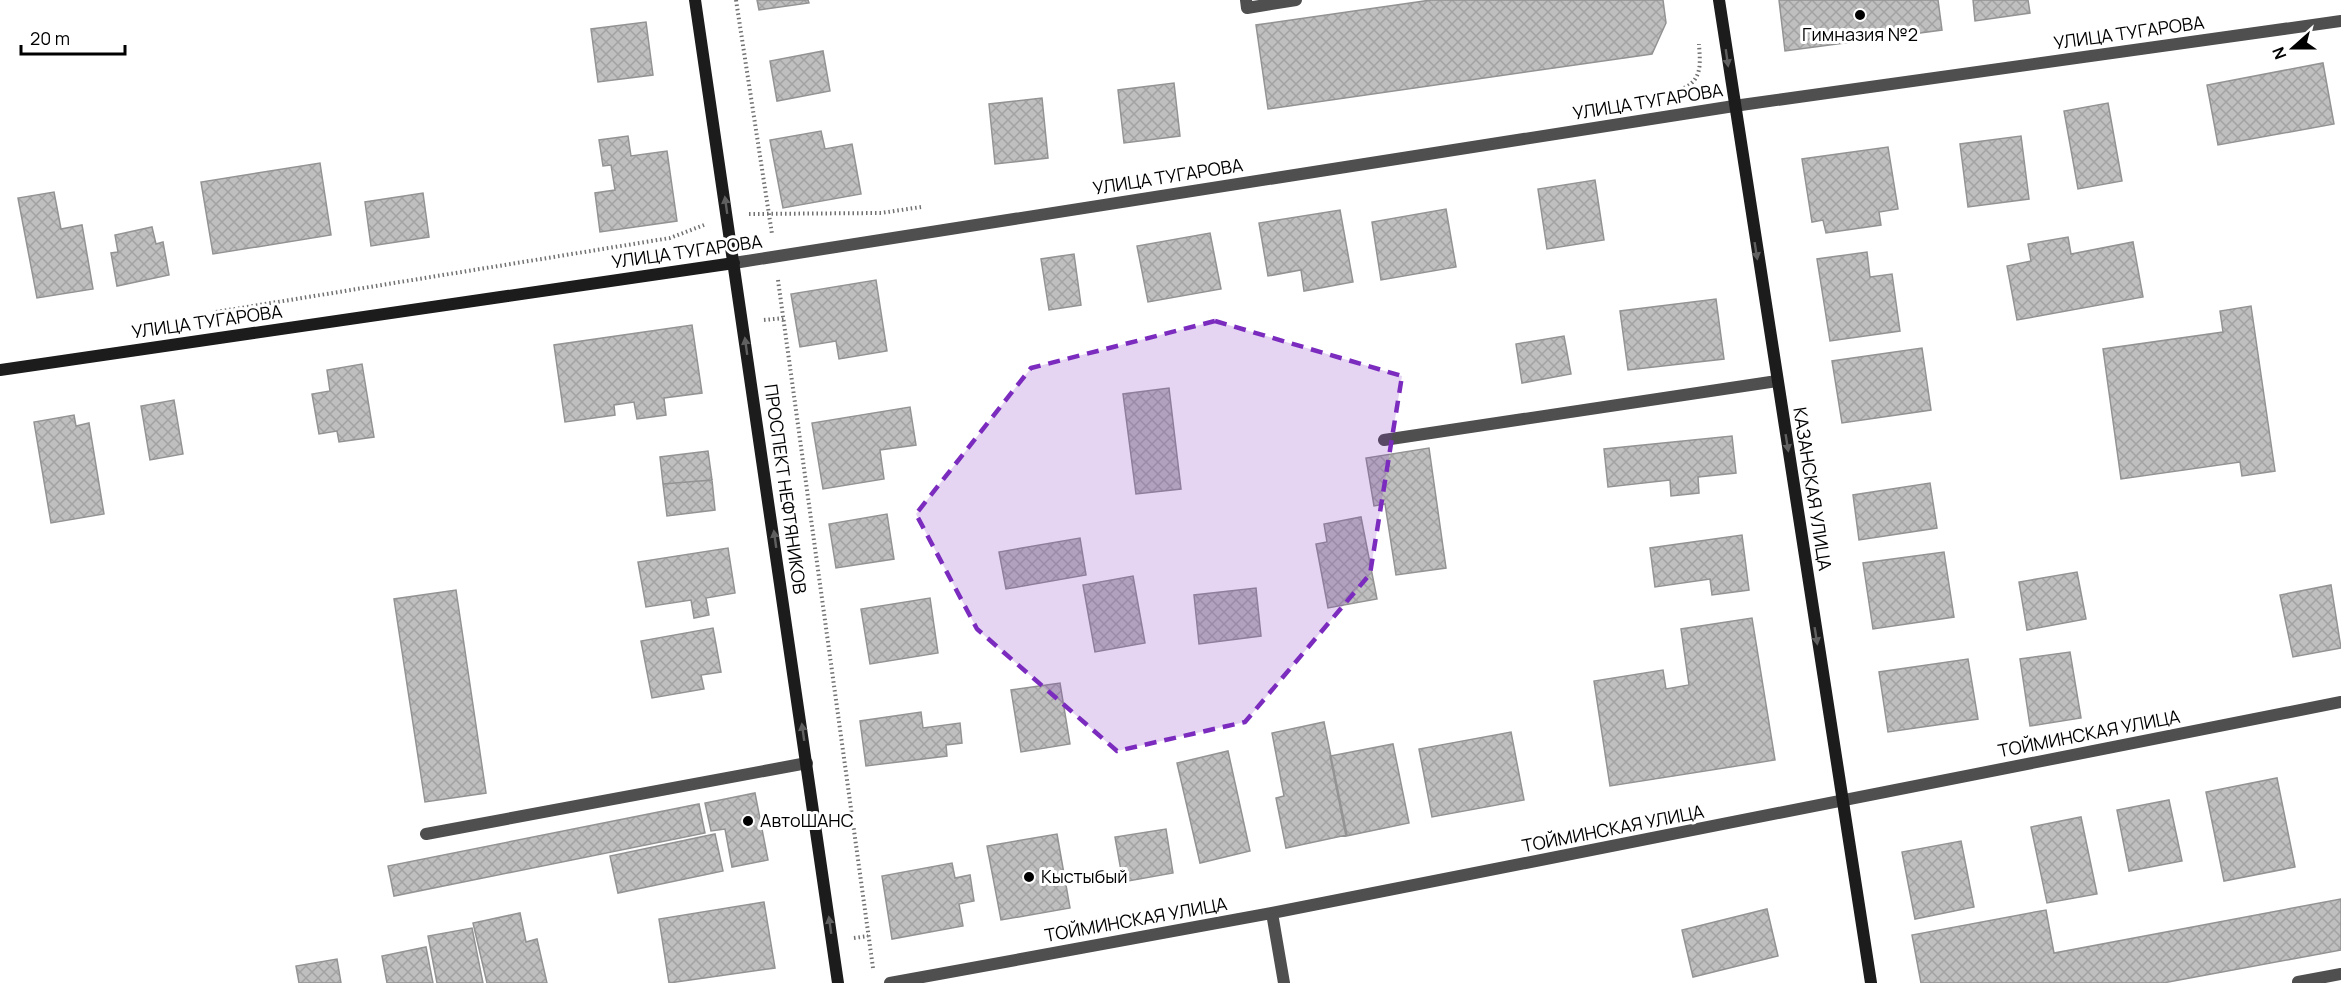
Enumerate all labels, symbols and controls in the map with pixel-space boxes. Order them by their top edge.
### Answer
marker: Гимназия №2 [1853,8,1867,22]
street label: УЛИЦА ТУГАРОВА [2052,9,2206,54]
scale bar [21,18,124,56]
north arrow [2263,18,2323,78]
place label: Гимназия №2 [1802,22,1918,46]
text: 20 m [30,26,70,50]
text: N [2267,44,2291,63]
one-way arrow [1723,49,1732,68]
street label: УЛИЦА ТУГАРОВА [1571,77,1725,125]
street label: УЛИЦА ТУГАРОВА [1091,152,1245,200]
one-way arrow [721,196,730,215]
street label: УЛИЦА ТУГАРОВА [610,228,764,273]
one-way arrow [1752,241,1761,260]
street label: УЛИЦА ТУГАРОВА [130,298,284,343]
one-way arrow [742,336,751,355]
street label: ПРОСПЕКТ НЕФТЯНИКОВ [759,382,813,595]
street label: КАЗАНСКАЯ УЛИЦА [1788,405,1838,573]
one-way arrow [1782,434,1791,453]
one-way arrow [770,529,779,548]
one-way arrow [1812,627,1821,646]
street label: ТОЙМИНСКАЯ УЛИЦА [1996,703,2182,762]
one-way arrow [798,722,807,741]
street label: ТОЙМИНСКАЯ УЛИЦА [1520,798,1706,857]
place label: АвтоШАНС [760,808,854,832]
marker: АвтоШАНС [741,814,755,828]
place label: Кыстыбый [1041,864,1127,888]
marker: Кыстыбый [1022,870,1036,884]
street label: ТОЙМИНСКАЯ УЛИЦА [1043,891,1230,947]
one-way arrow [825,915,835,934]

